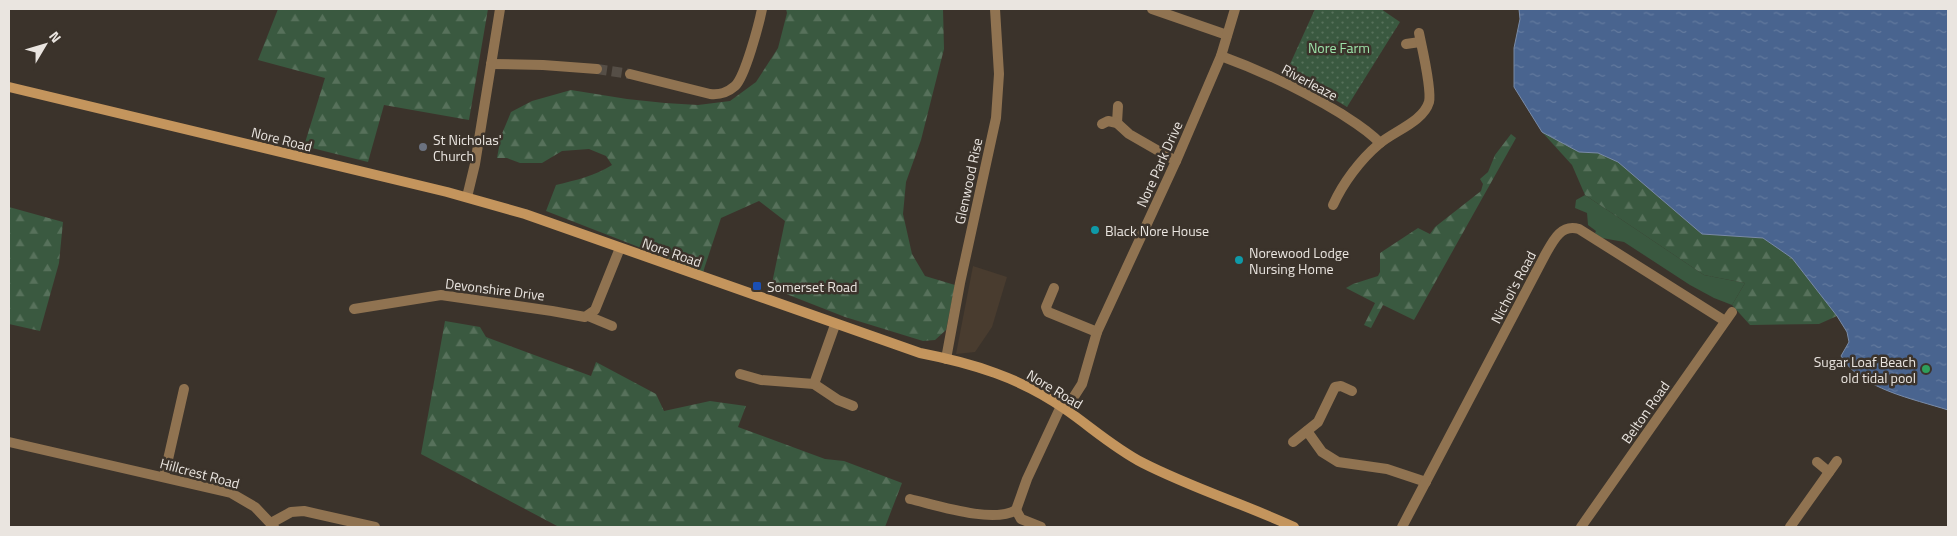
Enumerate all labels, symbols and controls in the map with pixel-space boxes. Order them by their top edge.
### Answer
north arrow [20,20,70,70]
text: N [44,26,67,47]
park label: Nore Farm [1308,37,1370,58]
street label: Riverleaze [1278,58,1342,106]
street label: Nore Park Drive [1131,118,1187,210]
street label: Nore Road [249,121,315,157]
place label: St Nicholas' Church [433,129,502,166]
street label: Glenwood Rise [949,136,987,226]
marker: St Nicholas' Church [417,141,429,153]
place label: Black Nore House [1105,220,1209,241]
marker: Black Nore House [1089,224,1101,236]
street label: Nore Road [639,232,705,272]
place label: Norewood Lodge Nursing Home [1249,242,1349,279]
street label: Nichol's Road [1485,247,1541,327]
marker: Norewood Lodge Nursing Home [1233,254,1245,266]
street label: Devonshire Drive [444,272,546,306]
place label: Somerset Road [767,276,857,297]
marker: Somerset Road [751,280,763,292]
place label: Sugar Loaf Beach old tidal pool [1814,351,1916,388]
marker: Sugar Loaf Beach old tidal pool [1920,363,1932,375]
street label: Nore Road [1023,364,1087,414]
street label: Belton Road [1616,376,1674,448]
street label: Hillcrest Road [158,452,242,494]

